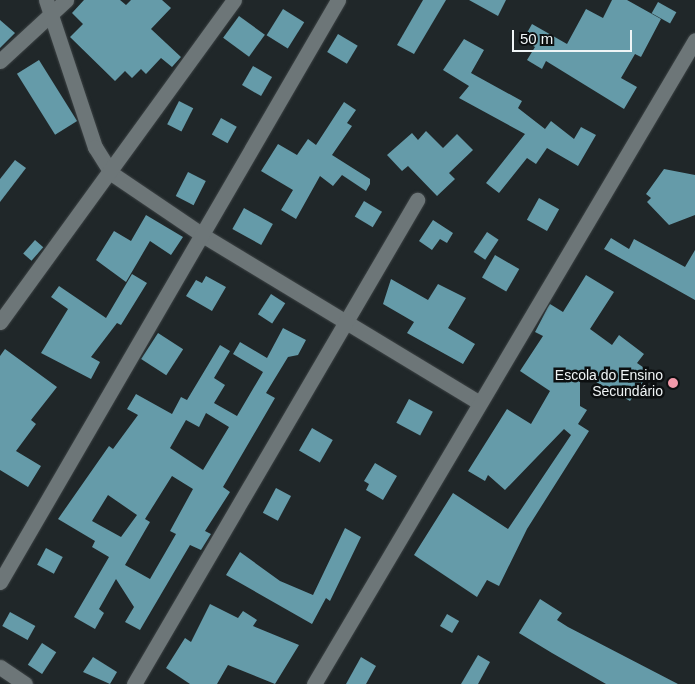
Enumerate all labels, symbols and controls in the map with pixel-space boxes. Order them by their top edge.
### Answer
scale bar [515,20,635,52]
text: 50 m [520,30,553,47]
place label: Escola do Ensino Secundário [555,367,663,400]
marker: Escola do Ensino Secundário [667,377,679,389]

